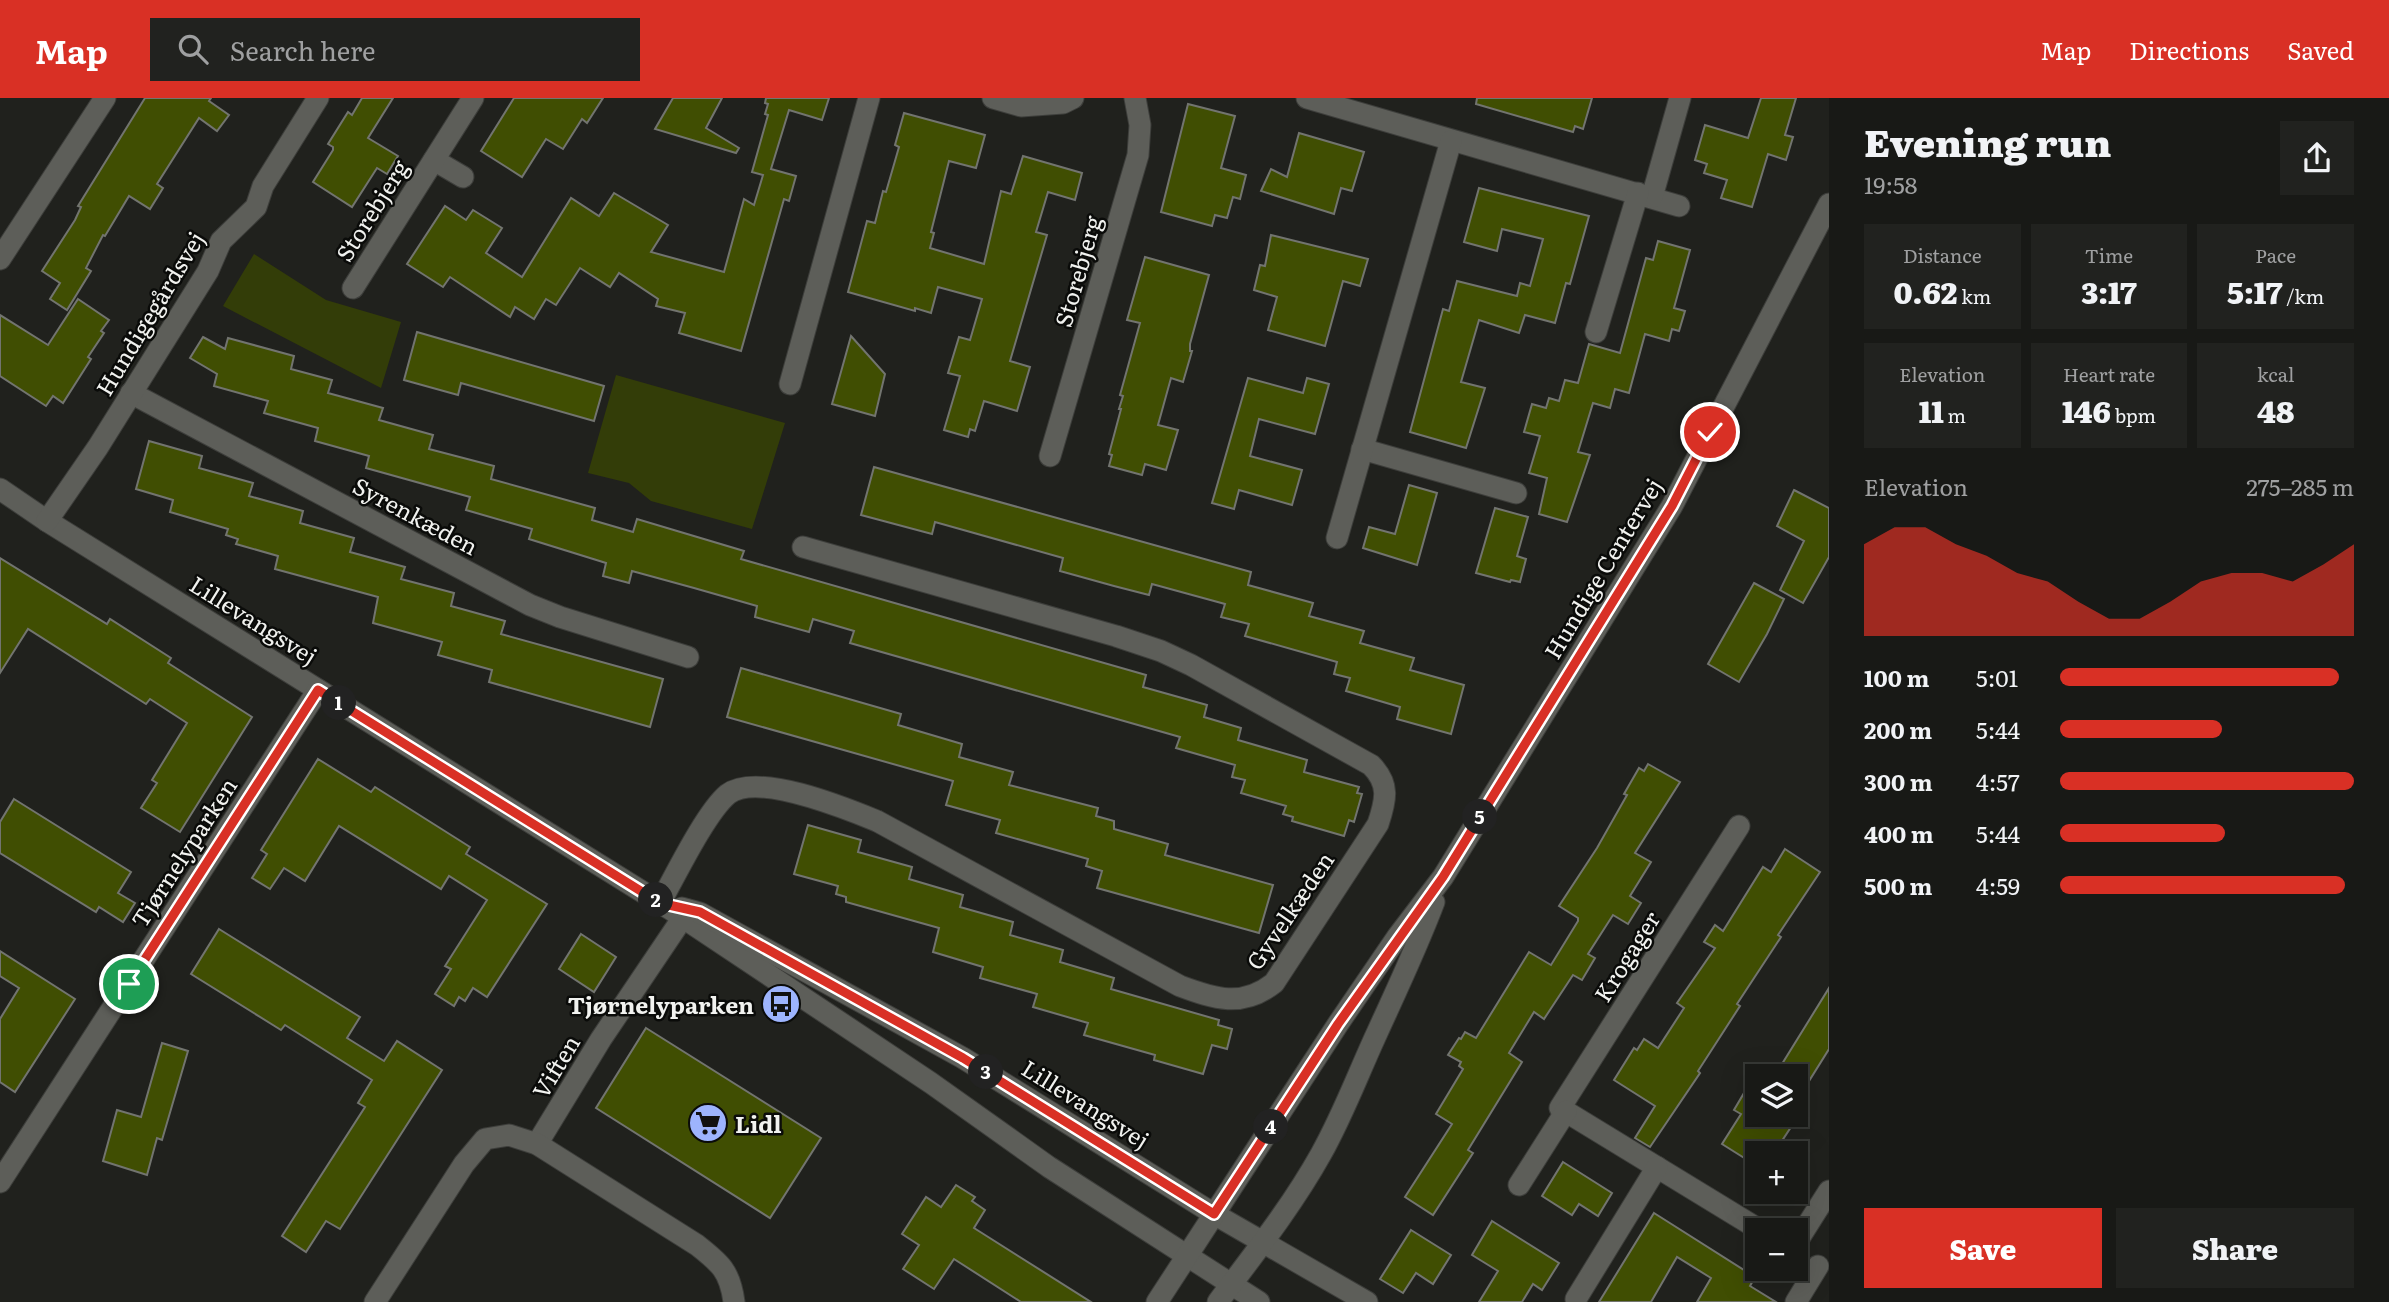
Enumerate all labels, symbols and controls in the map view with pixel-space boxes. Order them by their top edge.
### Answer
search box [150,18,640,81]
text: Map [35,25,108,74]
icon: search [174,30,212,68]
text: Search here [230,30,376,69]
text: Map [2040,32,2091,67]
text: Directions [2129,32,2249,67]
text: Saved [2287,32,2354,67]
text: Evening run [1864,112,2111,169]
button: share [2280,121,2354,195]
street label: Storebjerg [326,152,416,267]
text: 19:58 [1864,167,1917,201]
street label: Storebjerg [1045,211,1109,331]
street label: Hundigegårdsvej [86,224,212,402]
text: Distance [1903,241,1982,269]
text: Time [2085,241,2133,269]
text: Pace [2255,241,2296,269]
text: 0.62 [1893,269,1957,313]
text: 3:17 [2081,269,2137,313]
text: 5:17 [2227,269,2282,313]
text: km [1957,282,1991,310]
text: /km [2282,282,2324,310]
text: Elevation [1899,360,1985,388]
text: Heart rate [2063,360,2155,388]
text: kcal [2257,360,2294,388]
text: 11 [1919,388,1944,432]
text: 146 [2062,388,2111,432]
text: 48 [2257,388,2294,432]
text: m [1944,401,1966,429]
text: bpm [2111,401,2156,429]
pin [1680,402,1740,462]
icon: check [1691,413,1729,451]
street label: Syrenkæden [347,468,485,562]
text: Elevation [1864,469,1968,503]
text: 275–285 m [2246,469,2354,503]
street label: Hundige Centervej [1535,471,1669,665]
street label: Lillevangsvej [184,566,324,672]
text: 100 m [1864,660,1929,694]
text: 5:01 [1976,660,2018,694]
pin: 1 [322,686,356,720]
text: 1 [335,688,342,716]
text: 200 m [1864,712,1932,746]
text: 5:44 [1976,712,2020,746]
text: 300 m [1864,764,1933,798]
text: 4:57 [1976,764,2020,798]
street label: Tjørnelyparken [122,770,244,934]
pin: 5 [1462,800,1498,834]
text: 5 [1474,802,1485,830]
text: 400 m [1864,816,1934,850]
text: 5:44 [1976,816,2020,850]
street label: Gyvelkæden [1237,844,1341,976]
text: 500 m [1864,868,1932,902]
text: 4:59 [1976,868,2020,902]
pin: 2 [638,882,674,918]
text: 2 [650,885,661,913]
street label: Krogager [1585,904,1667,1008]
pin [99,954,159,1014]
icon: arrive [110,965,148,1003]
bus stop icon: Tjørnelyparken [760,983,802,1025]
place label: Tjørnelyparken [568,987,754,1021]
street label: Viften [523,1028,587,1104]
street label: Lillevangsvej [1016,1050,1156,1156]
pin: 3 [968,1054,1004,1090]
text: 3 [980,1057,991,1085]
map controls [1745,1064,1808,1281]
button: layers [1745,1064,1808,1127]
supermarket icon: Lidl [687,1102,729,1144]
place label: Lidl [735,1106,782,1140]
pin: 4 [1254,1110,1288,1144]
text: 4 [1265,1112,1276,1140]
button: + [1745,1141,1808,1204]
button: Save [1864,1208,2102,1288]
button: Share [2116,1208,2354,1288]
button: − [1745,1218,1808,1281]

